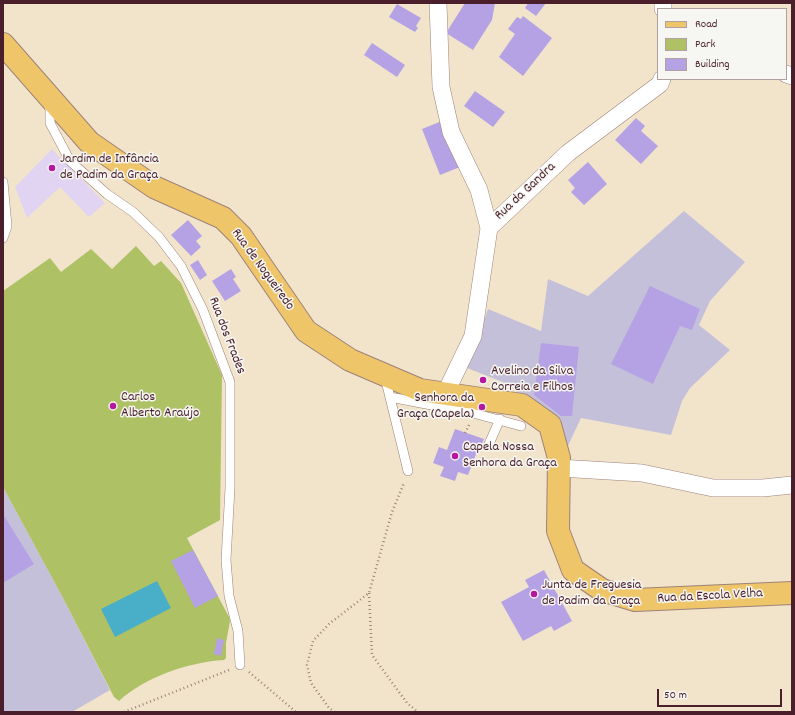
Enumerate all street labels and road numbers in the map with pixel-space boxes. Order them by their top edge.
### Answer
street label: Rua da Gandra [492,159,560,225]
street label: Rua de Nogueiredo [227,226,297,314]
street label: Rua dos Frades [204,295,248,377]
street label: Rua da Escola Velha [657,586,763,608]

